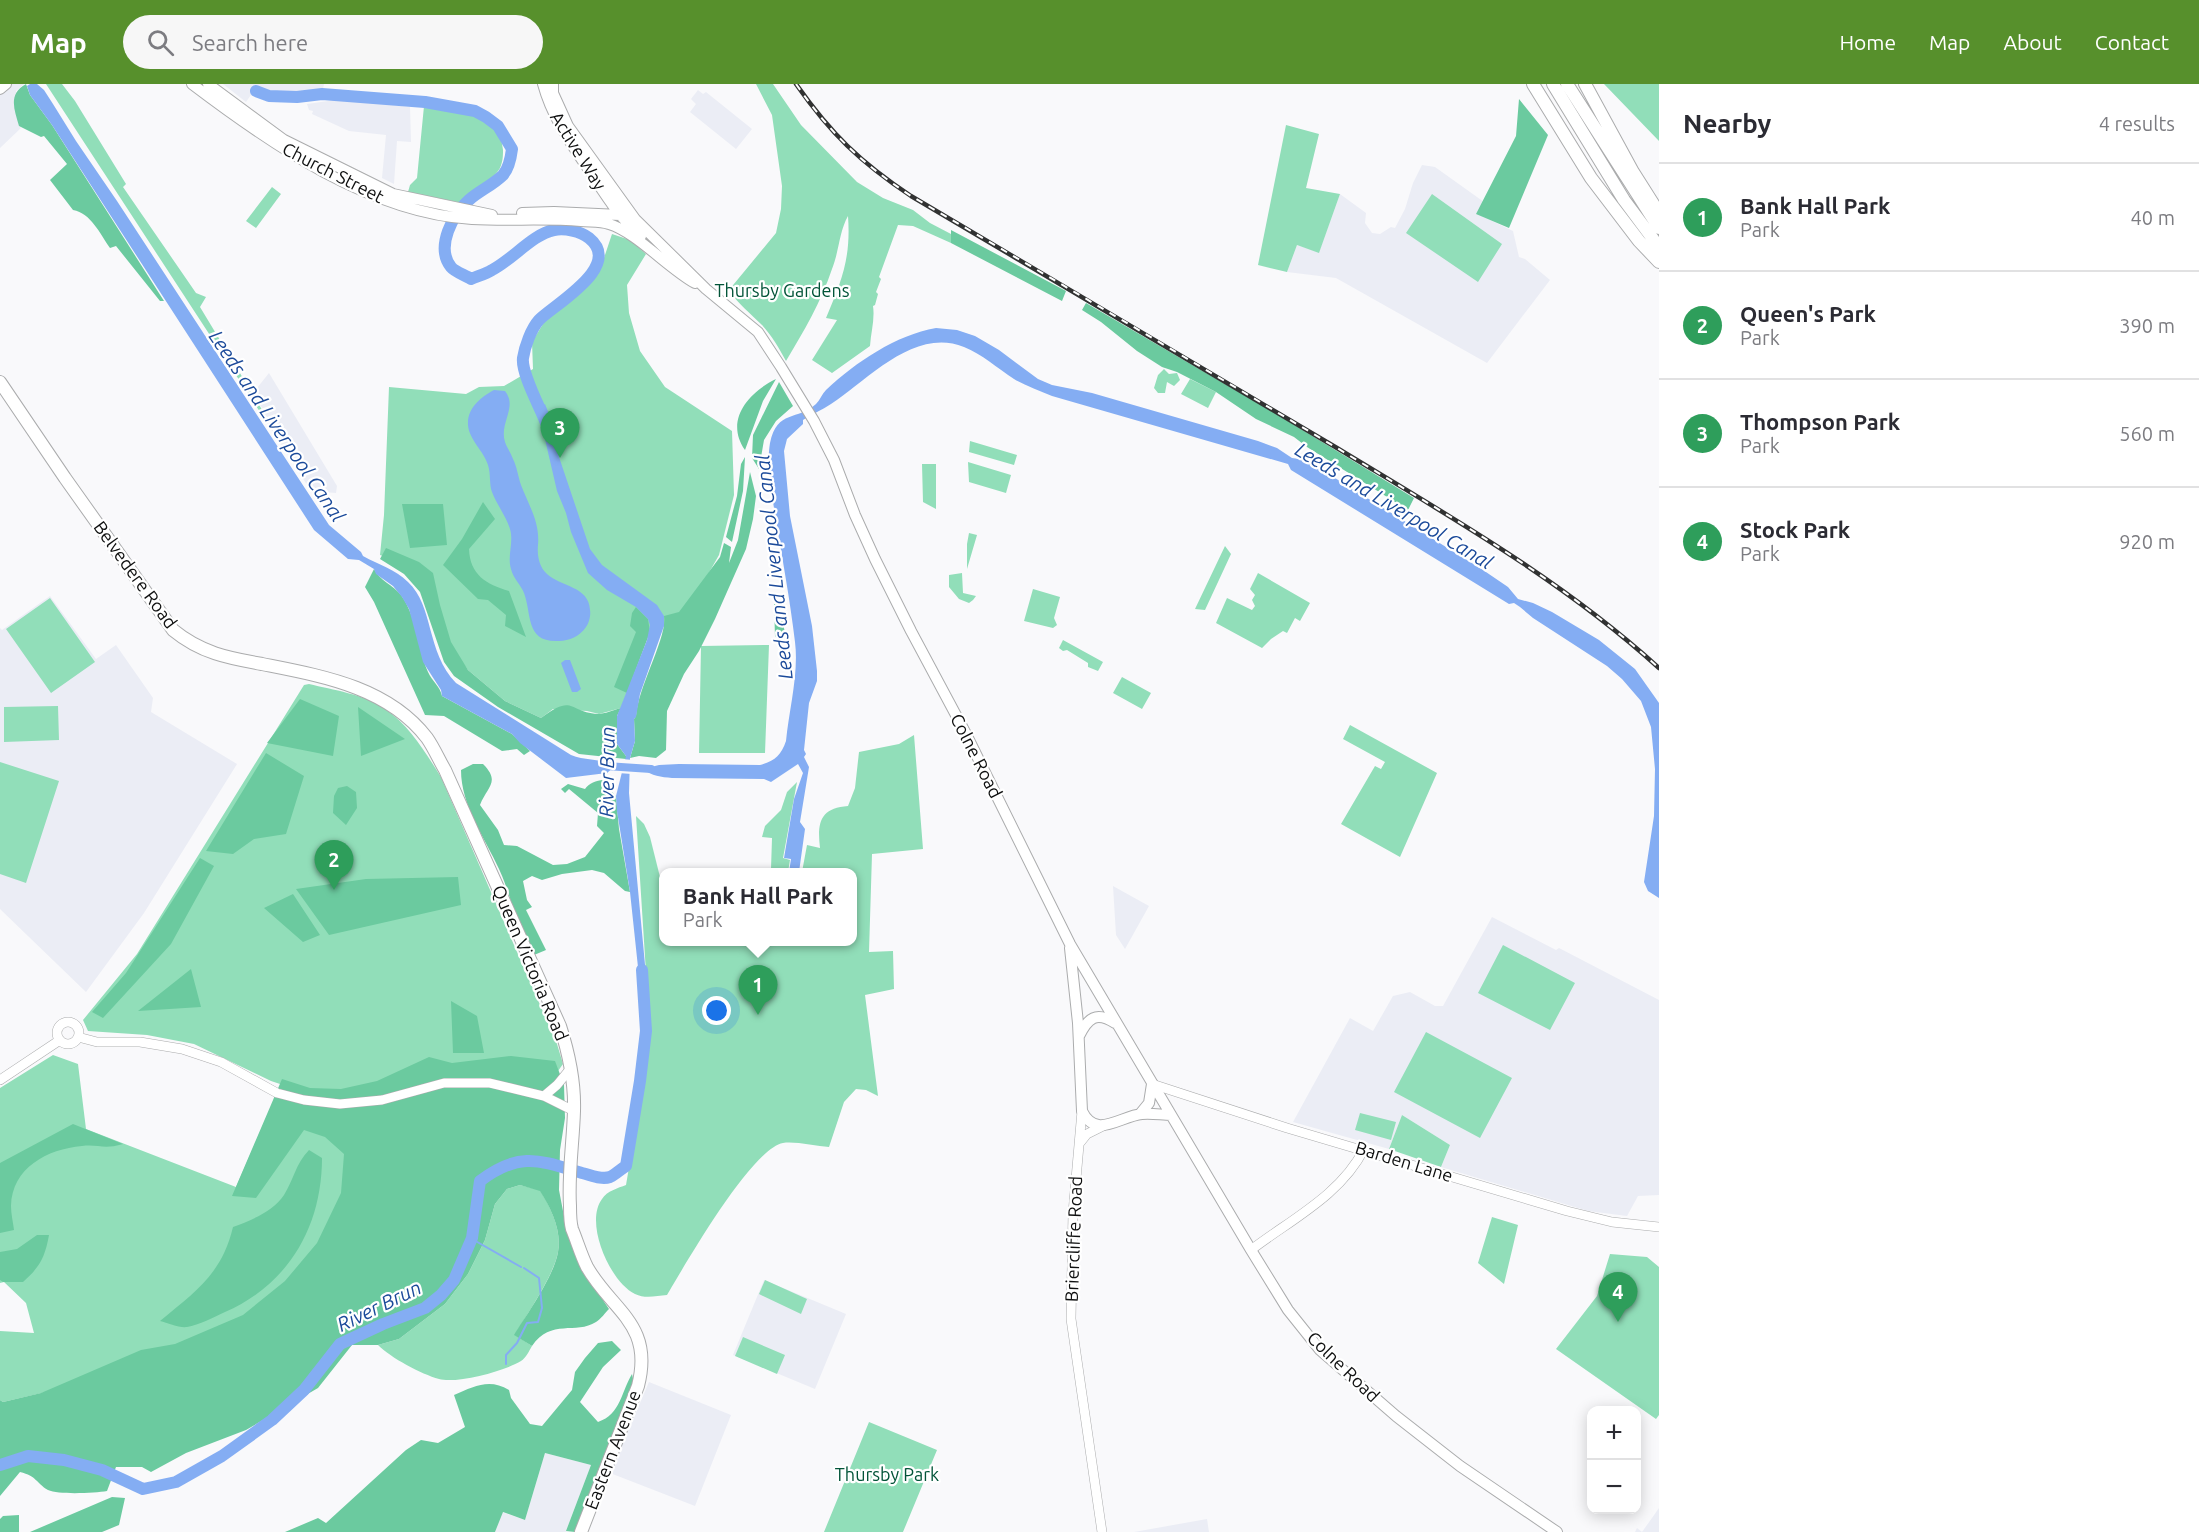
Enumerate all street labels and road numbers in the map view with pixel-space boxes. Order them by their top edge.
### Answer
street label: Active Way [547,108,611,194]
street label: Church Street [279,138,388,206]
street label: Belvedere Road [90,517,181,632]
street label: Colne Road [947,710,1007,801]
street label: Queen Victoria Road [488,882,573,1044]
street label: Barden Lane [1353,1137,1456,1185]
street label: Briercliffe Road [1061,1176,1085,1302]
street label: Colne Road [1304,1327,1384,1405]
street label: Eastern Avenue [580,1387,644,1512]

